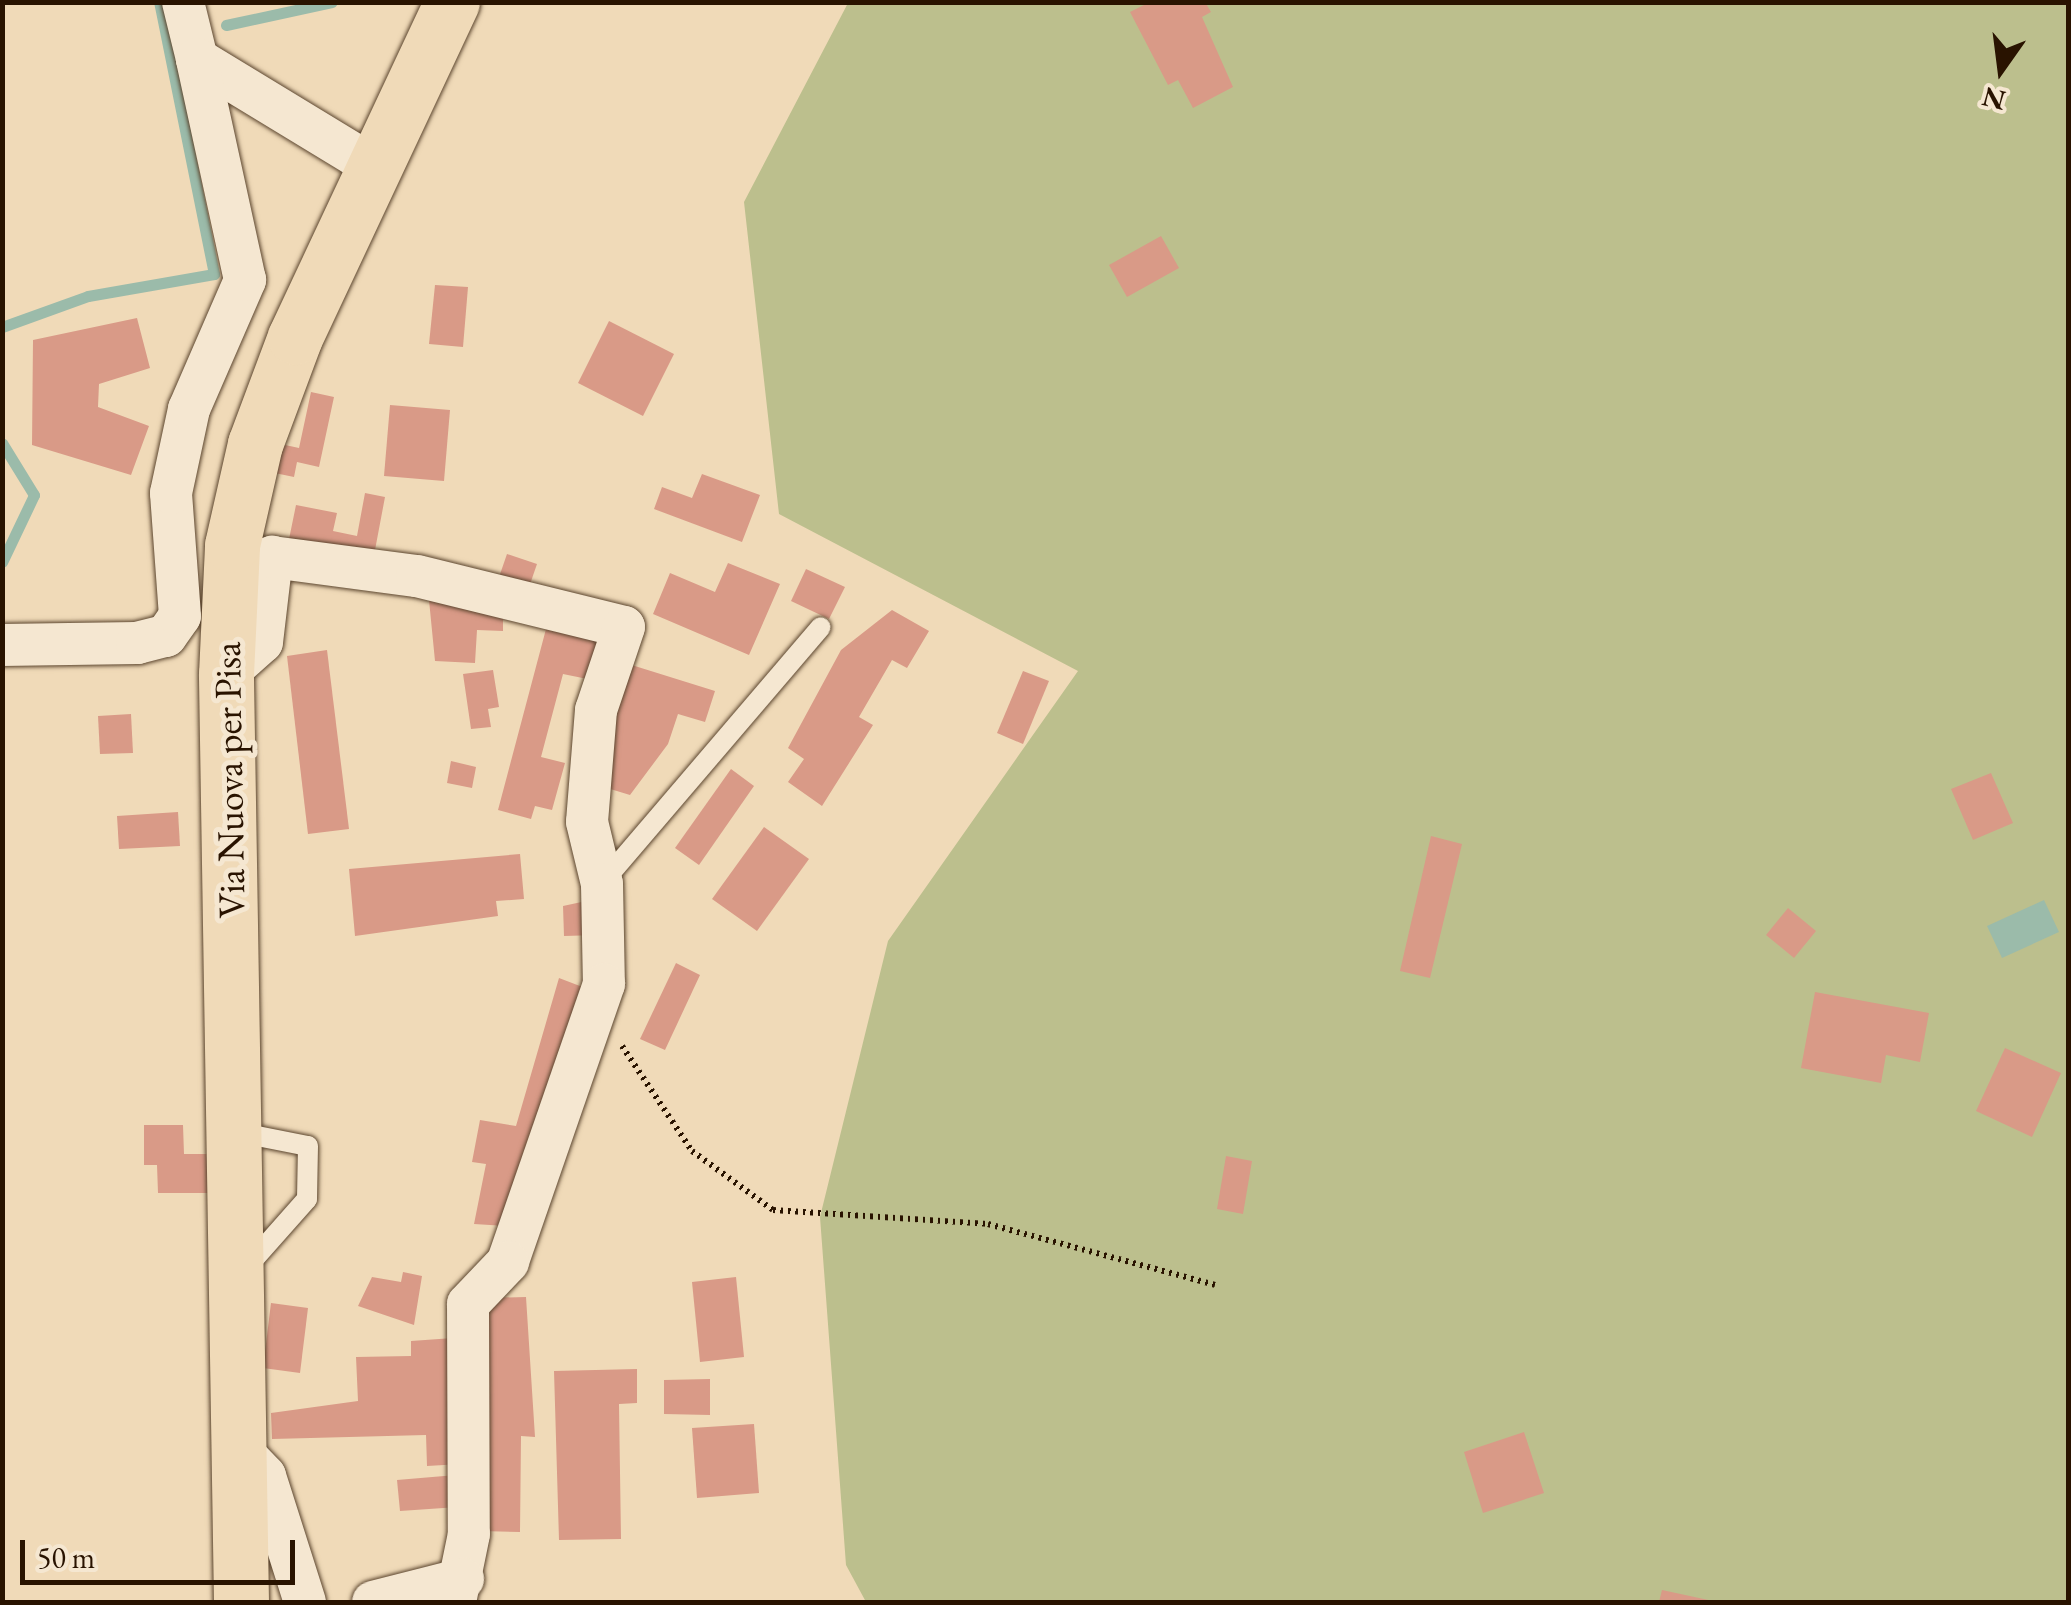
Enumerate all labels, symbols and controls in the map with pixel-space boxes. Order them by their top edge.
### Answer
north arrow [1951,20,2051,120]
text: N [1978,79,2009,119]
street label: Via Nuova per Pisa [204,641,254,919]
scale bar [25,1520,300,1582]
text: 50 m [37,1538,95,1577]

